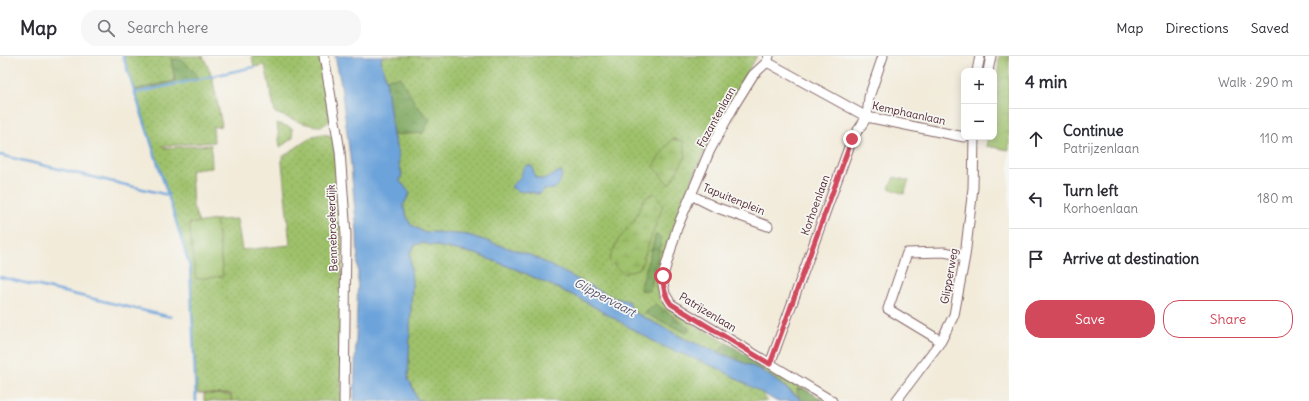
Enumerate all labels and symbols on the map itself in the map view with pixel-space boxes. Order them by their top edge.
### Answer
street label: Fazantenlaan [694,84,738,150]
street label: Kemphaanlaan [871,98,947,128]
route end [843,130,861,148]
street label: Korhoenlaan [798,173,832,237]
street label: Tapuitenplein [701,180,767,218]
street label: Bennebroekerdijk [323,184,341,272]
street label: Glipperweg [937,247,961,305]
route start [654,267,672,285]
water label: Glippervaart [572,275,640,320]
street label: Patrijzenlaan [677,289,739,335]

